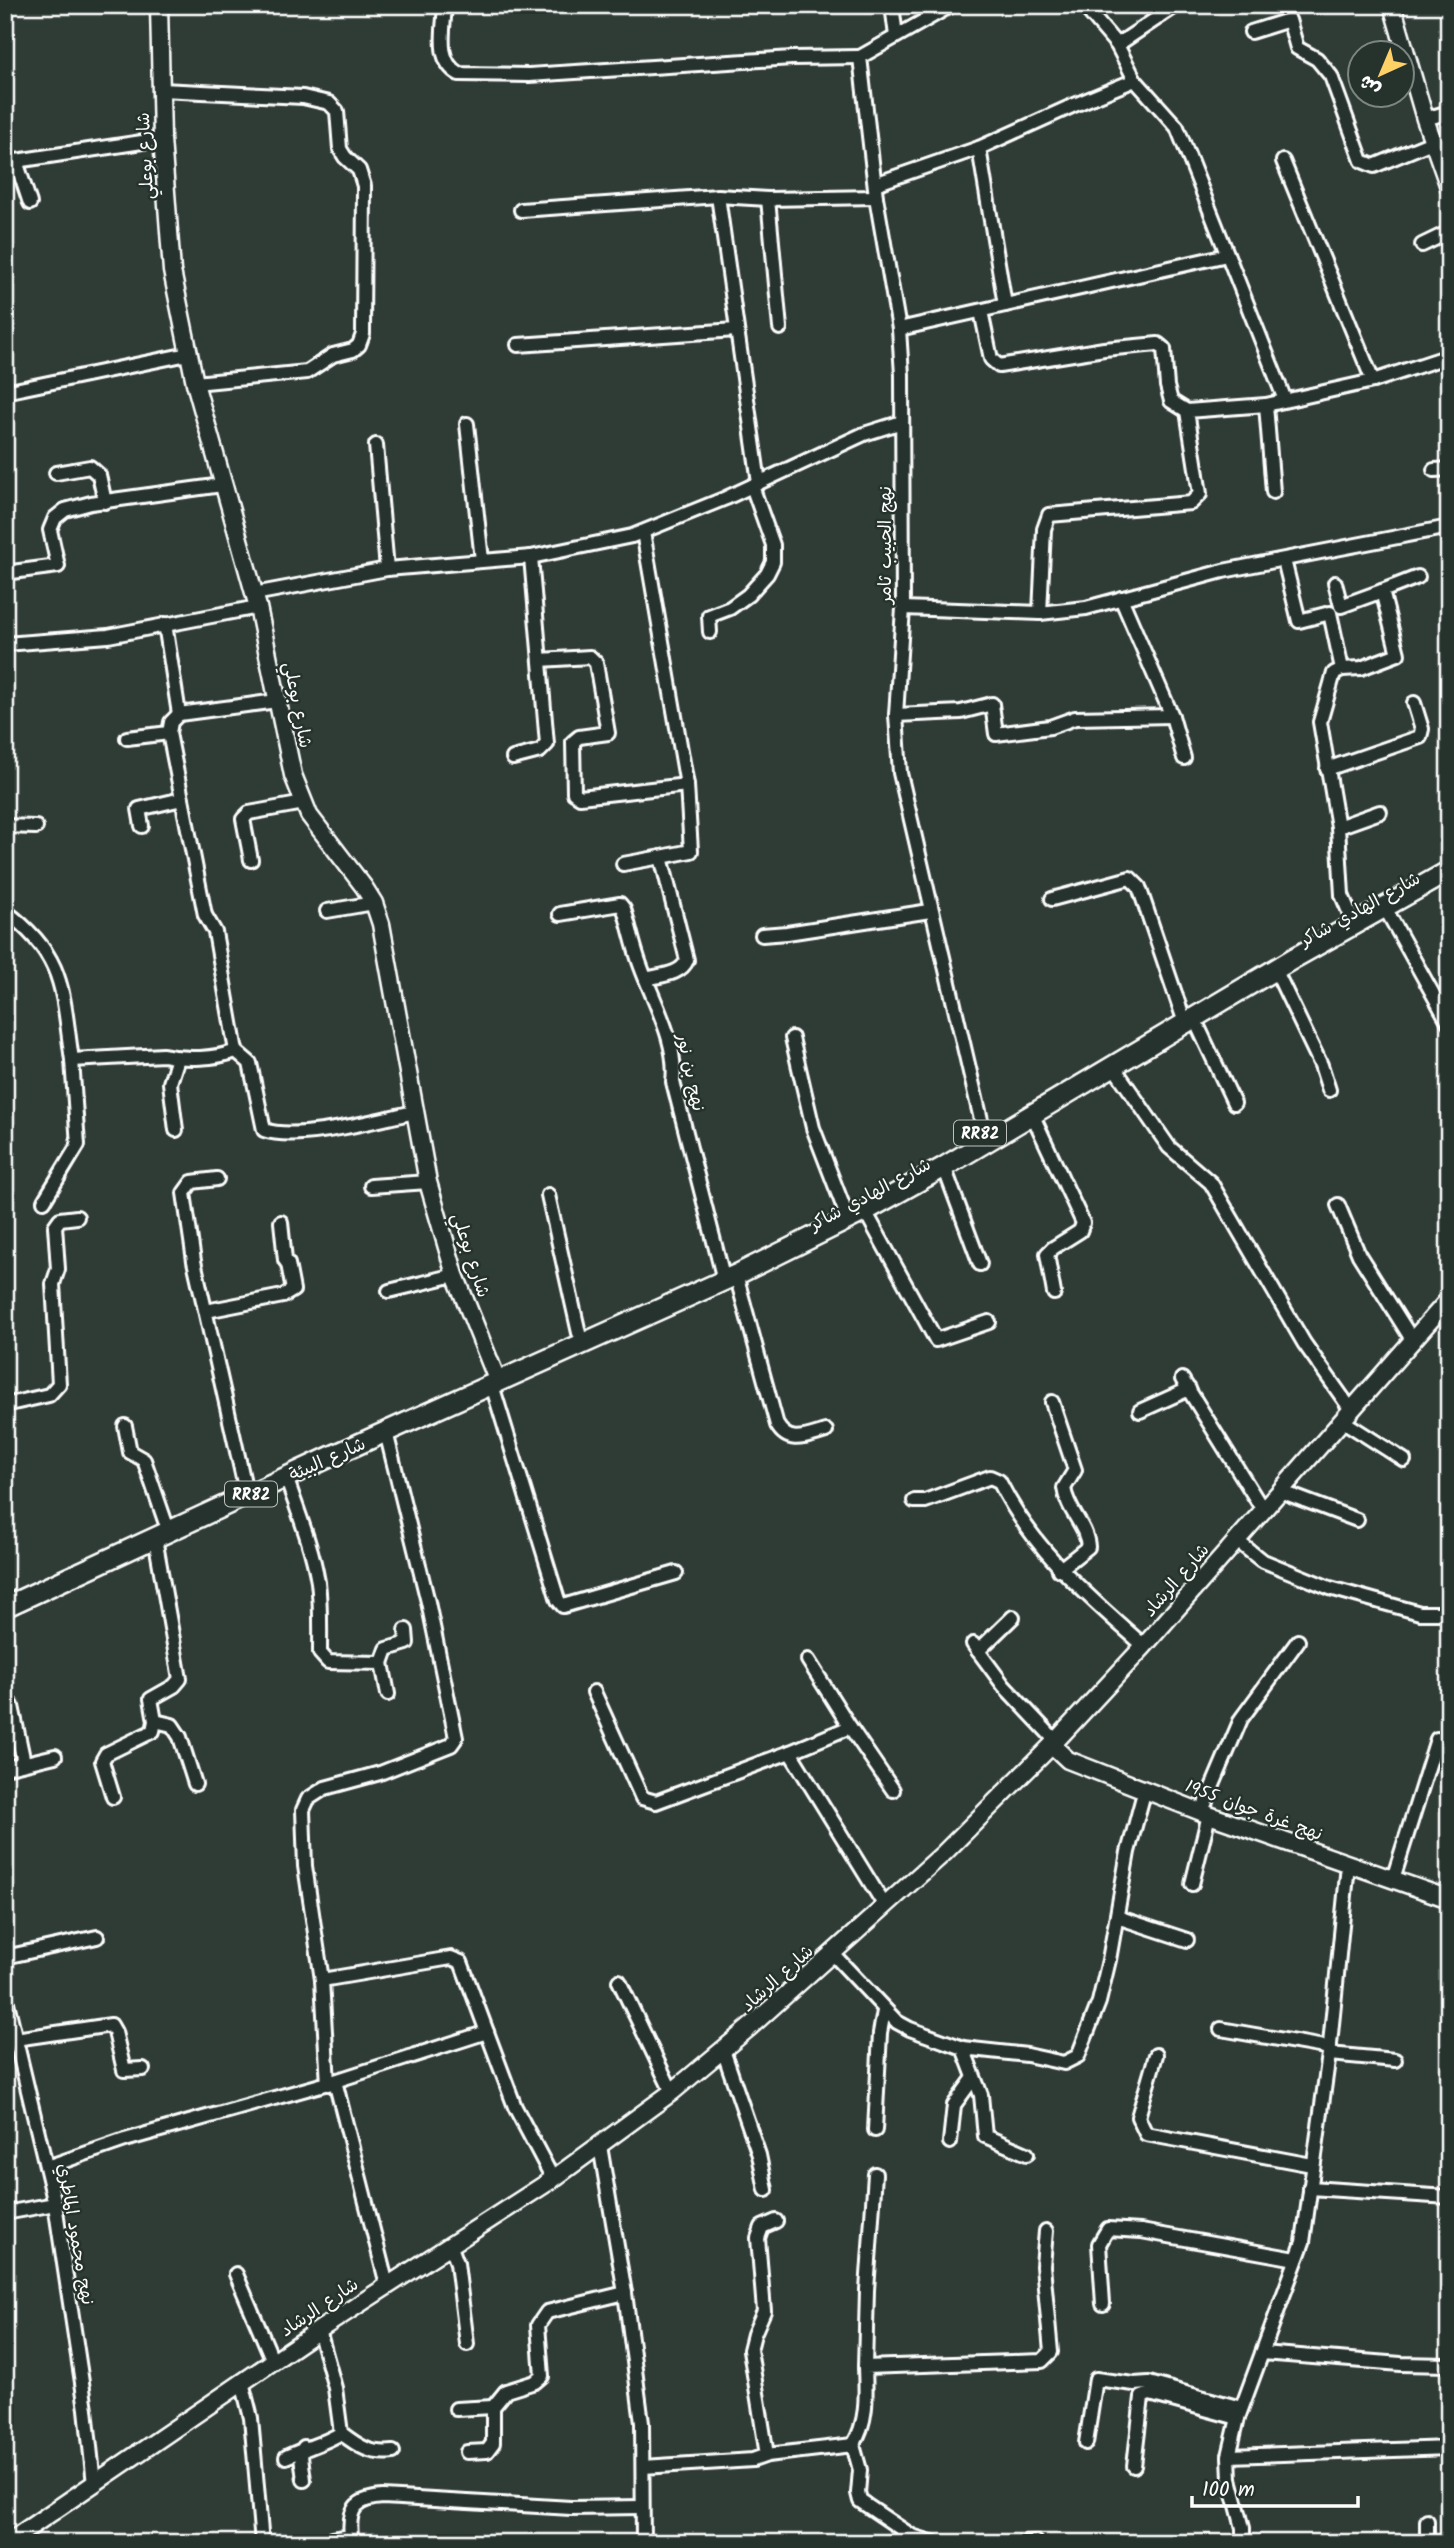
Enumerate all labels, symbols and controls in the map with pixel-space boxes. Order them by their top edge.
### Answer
north arrow [1346,38,1416,108]
text: ش [1353,67,1389,103]
street label: شارع بوعلي [130,112,163,200]
street label: نهج الحبيب ثامر [872,486,901,606]
street label: شارع بوعلي [274,660,319,751]
street label: شارع الهادي شاكر [1293,865,1426,956]
street label: نهج بن نور [667,1030,712,1114]
road number: RR82 [954,1120,1006,1146]
street label: شارع الهادي شاكر [803,1151,937,1241]
street label: شارع بوعلي [442,1209,497,1302]
street label: شارع البيئة [285,1431,371,1490]
road number: RR82 [225,1482,277,1506]
street label: شارع الرشاد [1137,1538,1218,1624]
street label: نهج غرة جوان 1955 [1180,1773,1327,1850]
street label: شارع الرشاد [735,1938,821,2020]
street label: نهج محمود الماطري [48,2161,101,2307]
street label: شارع الرشاد [275,2271,365,2345]
scale bar [1192,2464,1358,2508]
text: 100 m [1202,2474,1255,2507]

